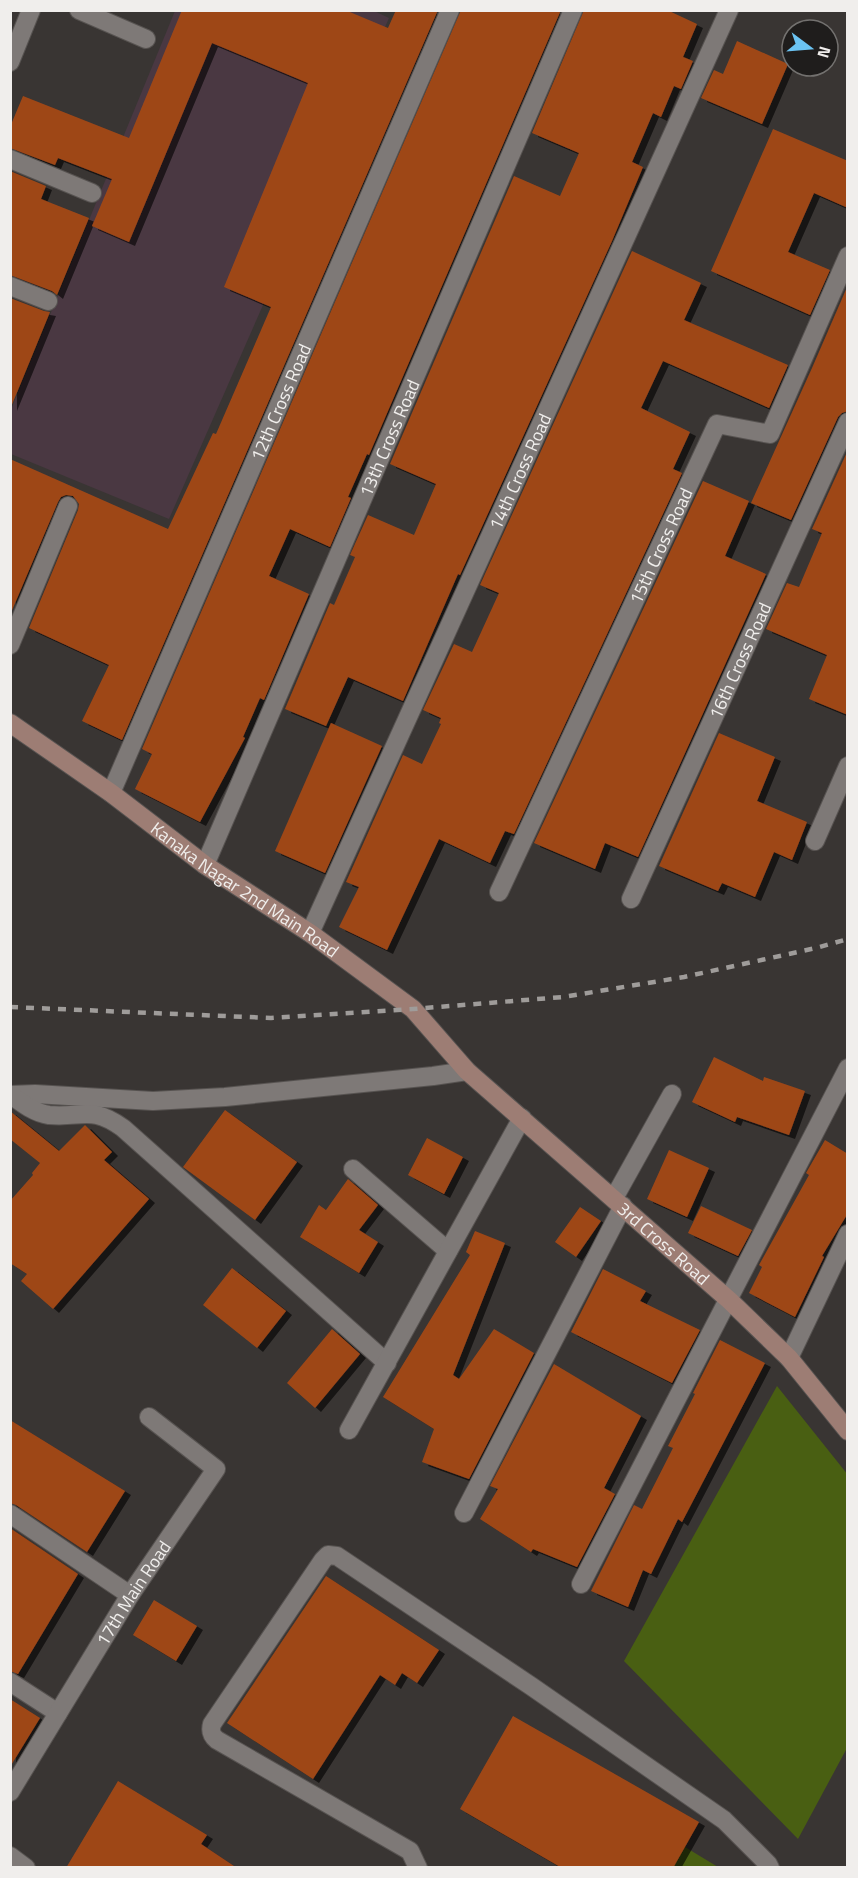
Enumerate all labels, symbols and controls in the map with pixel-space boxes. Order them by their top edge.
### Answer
north arrow [780,18,840,78]
text: N [811,43,837,61]
street label: 12th Cross Road [243,339,318,465]
street label: 13th Cross Road [352,375,426,501]
street label: 14th Cross Road [481,409,558,534]
street label: 15th Cross Road [622,483,699,608]
street label: 16th Cross Road [701,598,778,723]
street label: Kanaka Nagar 2nd Main Road [145,815,345,964]
street label: 3rd Cross Road [612,1195,716,1291]
street label: 17th Main Road [89,1535,177,1651]

